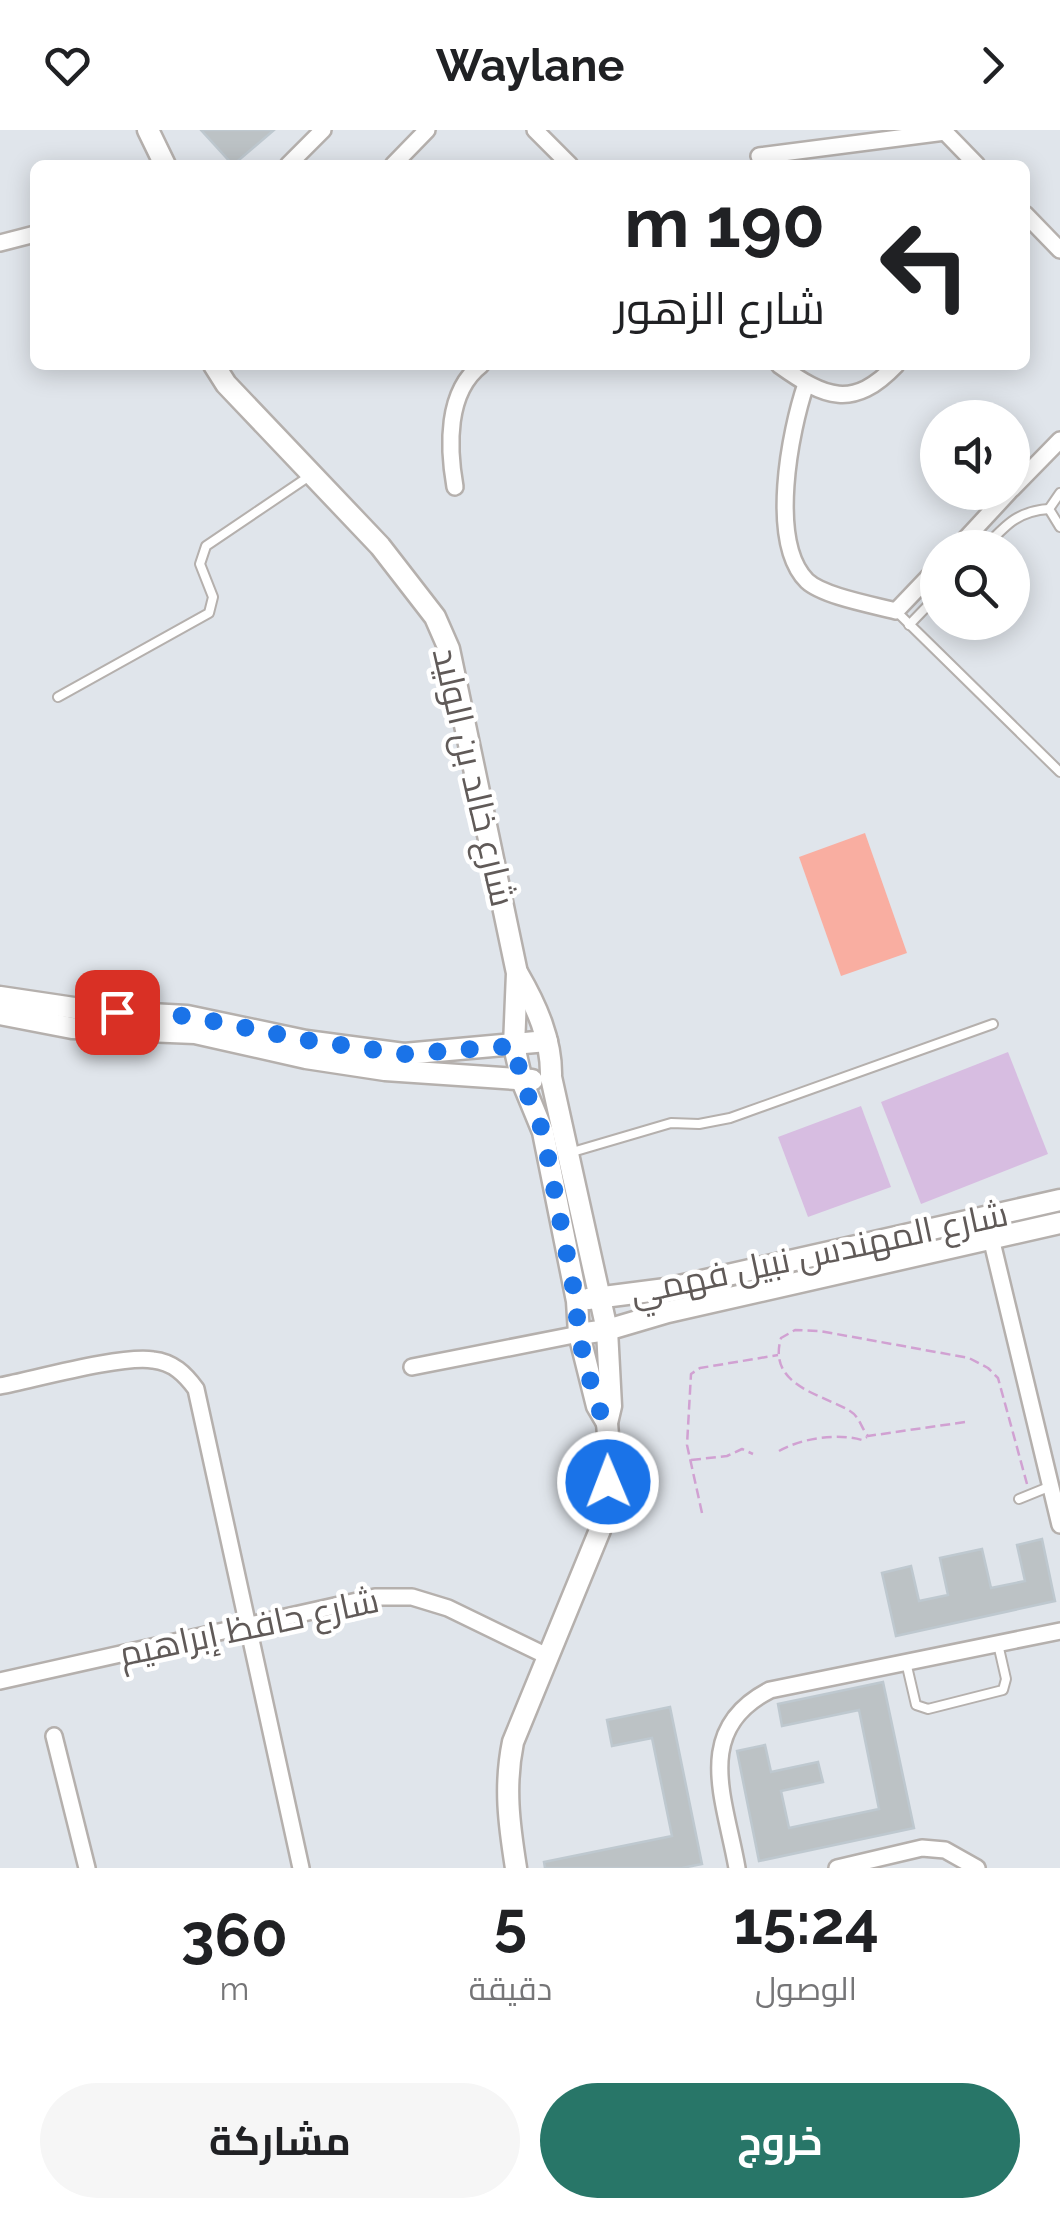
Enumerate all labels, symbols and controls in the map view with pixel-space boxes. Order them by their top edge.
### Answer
icon: heart [40,38,95,93]
icon: forward [965,38,1020,93]
text: Waylane [436,39,624,92]
text: 190 m [624,181,825,263]
icon: left [860,200,990,330]
text: شارع الزهور [615,282,825,335]
map controls [920,400,1030,640]
button: sound [920,400,1030,510]
button: search [920,530,1030,640]
street label: شارع خالد بن الوليد [422,643,524,911]
pin [75,970,160,1055]
icon: arrive [90,985,145,1040]
street label: شارع المهندس نبيل فهمي [626,1192,1013,1319]
position arrow [556,1430,660,1534]
street label: شارع حافظ إبراهيم [115,1579,383,1678]
text: 5 [494,1888,527,1958]
text: 15:24 [733,1888,879,1958]
text: 360 [181,1900,288,1970]
text: m [220,1970,249,2007]
text: دقيقة [469,1970,552,2007]
text: الوصول [755,1970,857,2007]
button: مشاركة [40,2083,520,2198]
button: خروج [540,2083,1020,2198]

